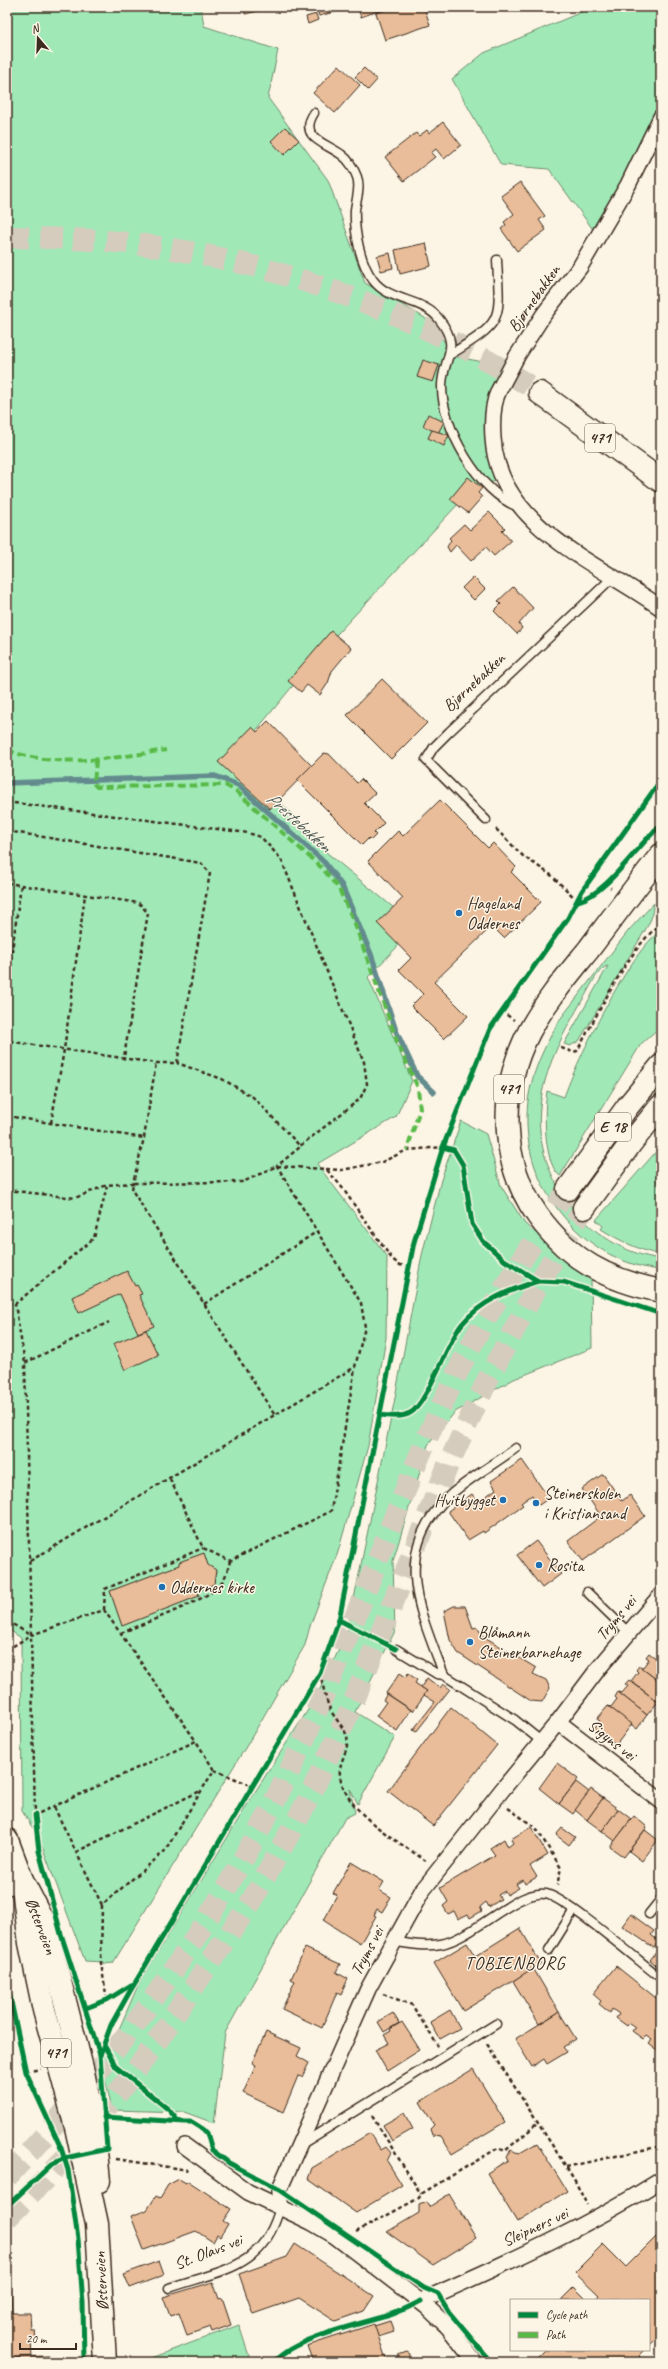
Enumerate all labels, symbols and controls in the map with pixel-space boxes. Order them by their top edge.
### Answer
north arrow [18,18,58,58]
text: N [29,20,42,36]
street label: Bjørnebakken [503,259,566,336]
road number: 471 [585,424,615,452]
street label: Bjørnebakken [438,647,511,716]
water label: Prestebekken [262,787,337,858]
place label: Hageland Oddernes [467,893,522,934]
marker: Hageland Oddernes [454,908,464,918]
road number: 471 [494,1075,524,1103]
road number: E 18 [595,1113,631,1141]
place label: Steinerskolen i Kristiansand [544,1483,628,1524]
place label: Hvitbygget [434,1490,497,1511]
marker: Hvitbygget [498,1495,508,1505]
marker: Steinerskolen i Kristiansand [531,1498,541,1508]
place label: Rosita [547,1555,586,1576]
marker: Rosita [534,1560,544,1570]
place label: Oddernes kirke [170,1577,255,1598]
marker: Oddernes kirke [157,1582,167,1592]
street label: Tryms vei [591,1590,642,1645]
place label: Blåmann Steinerbarnehage [478,1622,582,1663]
marker: Blåmann Steinerbarnehage [465,1637,475,1647]
street label: Sigyns vei [584,1715,642,1766]
street label: Østerveien [21,1895,61,1958]
street label: Tryms vei [345,1921,389,1979]
district label: TOBIENBORG [465,1952,566,1974]
road number: 471 [41,2039,71,2067]
street label: Sleipners vei [499,2202,573,2251]
street label: St. Olavs vei [171,2229,247,2274]
street label: Østerveien [89,2251,113,2311]
legend [510,2299,650,2351]
text: Cycle path [546,2307,588,2323]
scale bar [20,2325,76,2351]
text: Path [546,2327,566,2343]
text: 20 m [26,2331,48,2347]

